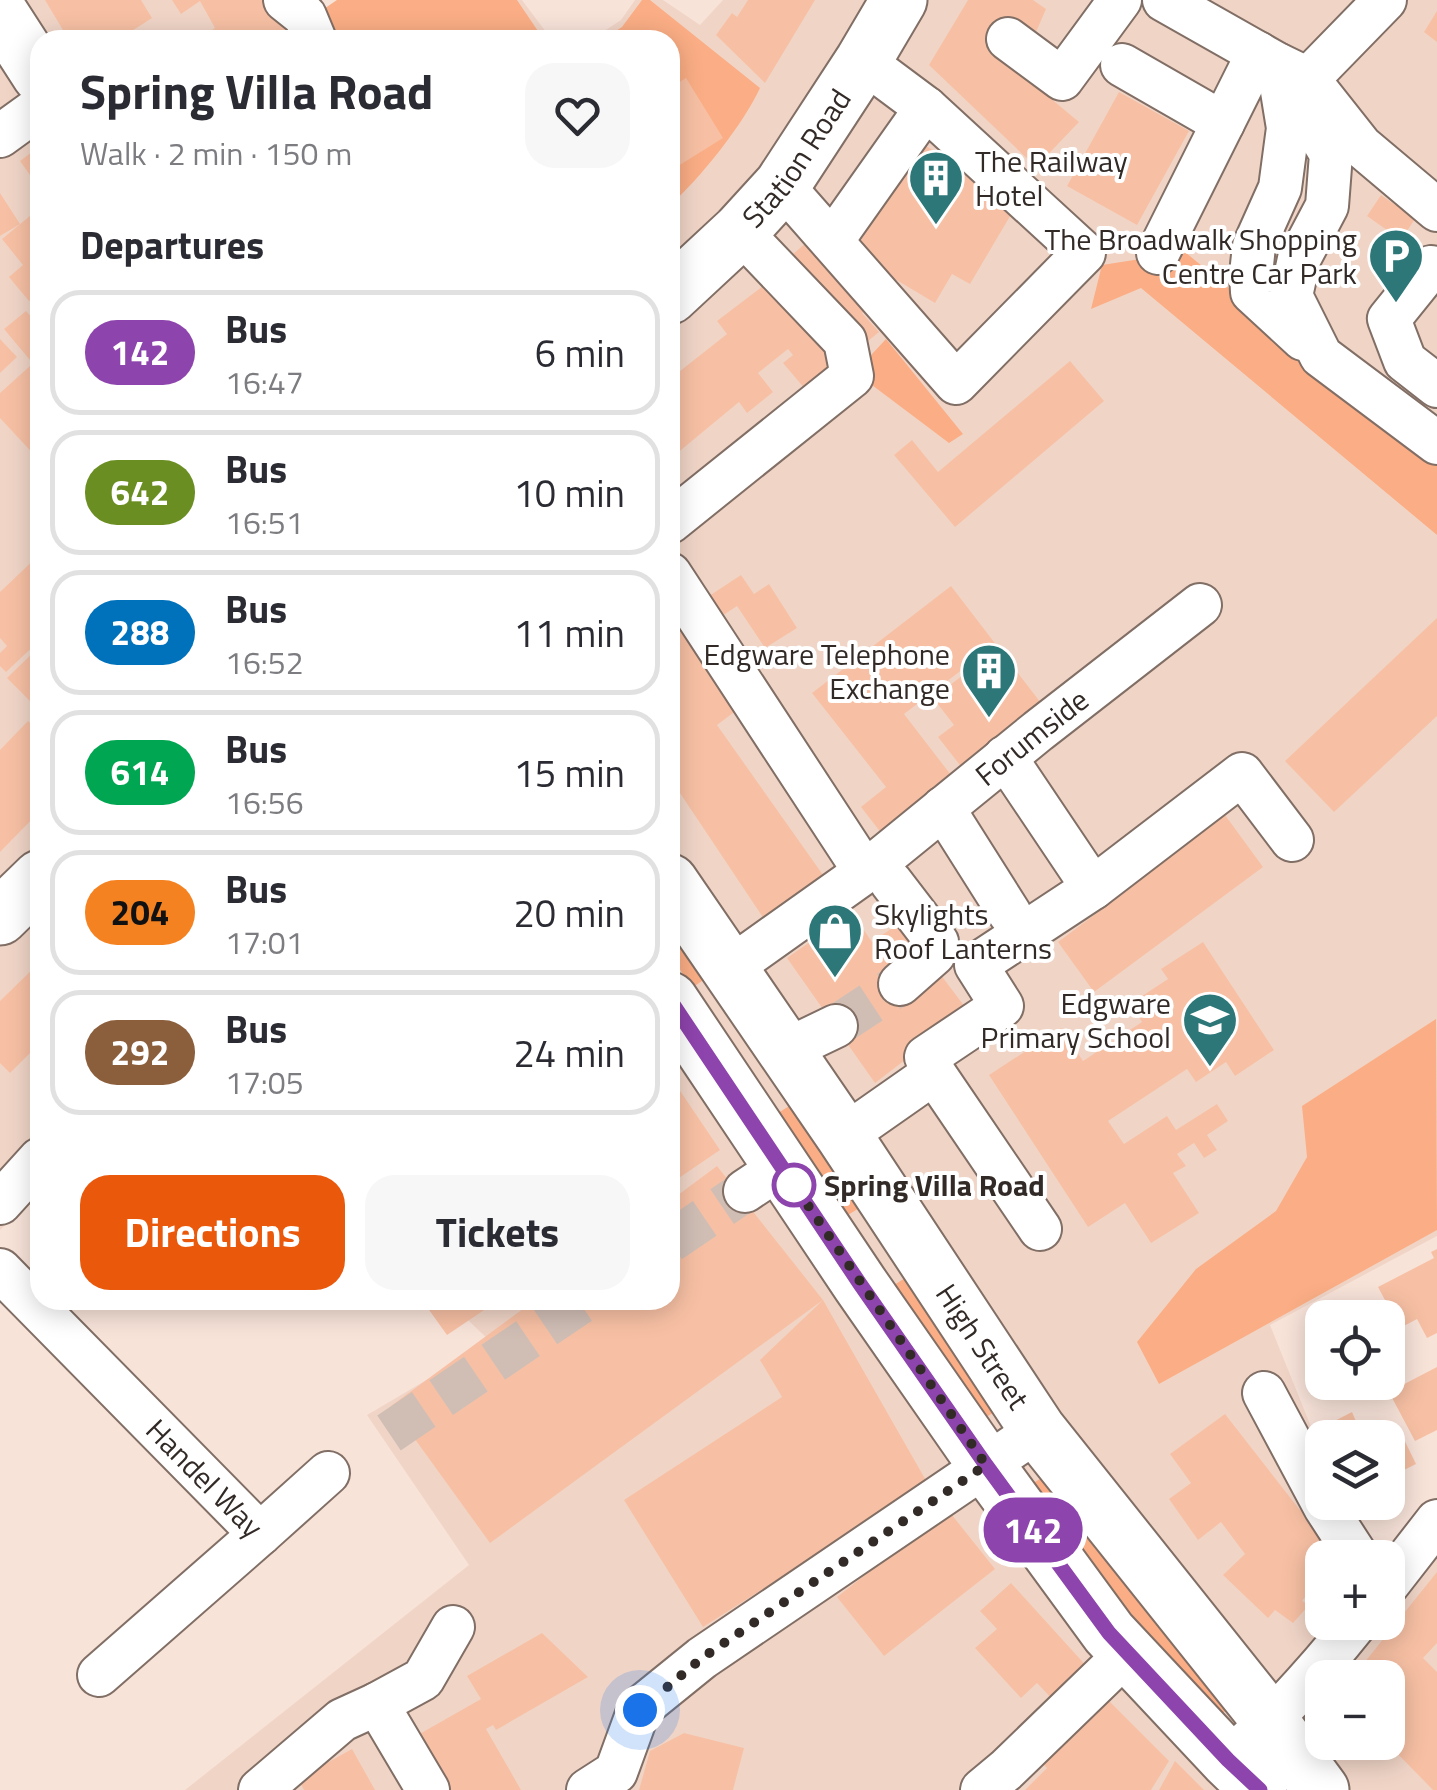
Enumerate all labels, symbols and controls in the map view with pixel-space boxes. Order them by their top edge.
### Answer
text: Spring Villa Road [80,55,433,128]
button: heart [525,63,630,168]
street label: Station Road [731,79,862,238]
text: Walk · 2 min · 150 m [80,129,352,177]
place label: The Railway Hotel [975,138,1128,218]
building icon: The Railway Hotel [906,148,966,227]
text: Departures [80,216,264,274]
place label: The Broadwalk Shopping Centre Car Park [1044,216,1357,296]
parking icon: The Broadwalk Shopping Centre Car Park [1366,226,1426,305]
text: Bus [225,300,287,358]
text: 6 min [535,324,625,382]
text: 142 [111,325,169,379]
text: 16:47 [225,358,304,406]
text: Bus [225,440,287,498]
text: 10 min [514,464,625,522]
text: 642 [111,465,169,519]
text: 16:51 [225,498,304,546]
text: Bus [225,580,287,638]
text: 11 min [514,604,625,662]
text: 288 [111,605,169,659]
place label: Edgware Telephone Exchange [704,631,950,711]
text: 16:52 [225,638,304,686]
building icon: Edgware Telephone Exchange [959,641,1019,720]
street label: Forumside [965,677,1098,797]
text: Bus [225,720,287,778]
text: 15 min [514,744,625,802]
text: 614 [111,745,169,799]
text: 16:56 [225,778,304,826]
text: Bus [225,860,287,918]
text: 20 min [514,884,625,942]
text: 204 [111,885,169,939]
place label: Skylights Roof Lanterns [874,891,1052,971]
shop icon: Skylights Roof Lanterns [805,901,865,980]
text: 17:01 [225,918,304,966]
place label: Edgware Primary School [981,980,1171,1060]
school or university icon: Edgware Primary School [1180,990,1240,1069]
text: Bus [225,1000,287,1058]
text: 24 min [514,1024,625,1082]
text: 292 [111,1025,169,1079]
text: 17:05 [225,1058,304,1106]
place label: Spring Villa Road [824,1162,1045,1208]
marker: Spring Villa Road [773,1164,815,1206]
button: Directions [80,1175,345,1290]
button: Tickets [365,1175,630,1290]
street label: High Street [924,1274,1042,1419]
map controls [1305,1300,1405,1760]
button: locate [1305,1300,1405,1400]
street label: Handel Way [135,1408,274,1548]
button: layers [1305,1420,1405,1520]
line badge: 142 [976,1498,1090,1562]
text: 142 [1004,1503,1062,1557]
button: + [1305,1540,1405,1640]
button: − [1305,1660,1405,1760]
your location [615,1685,665,1735]

